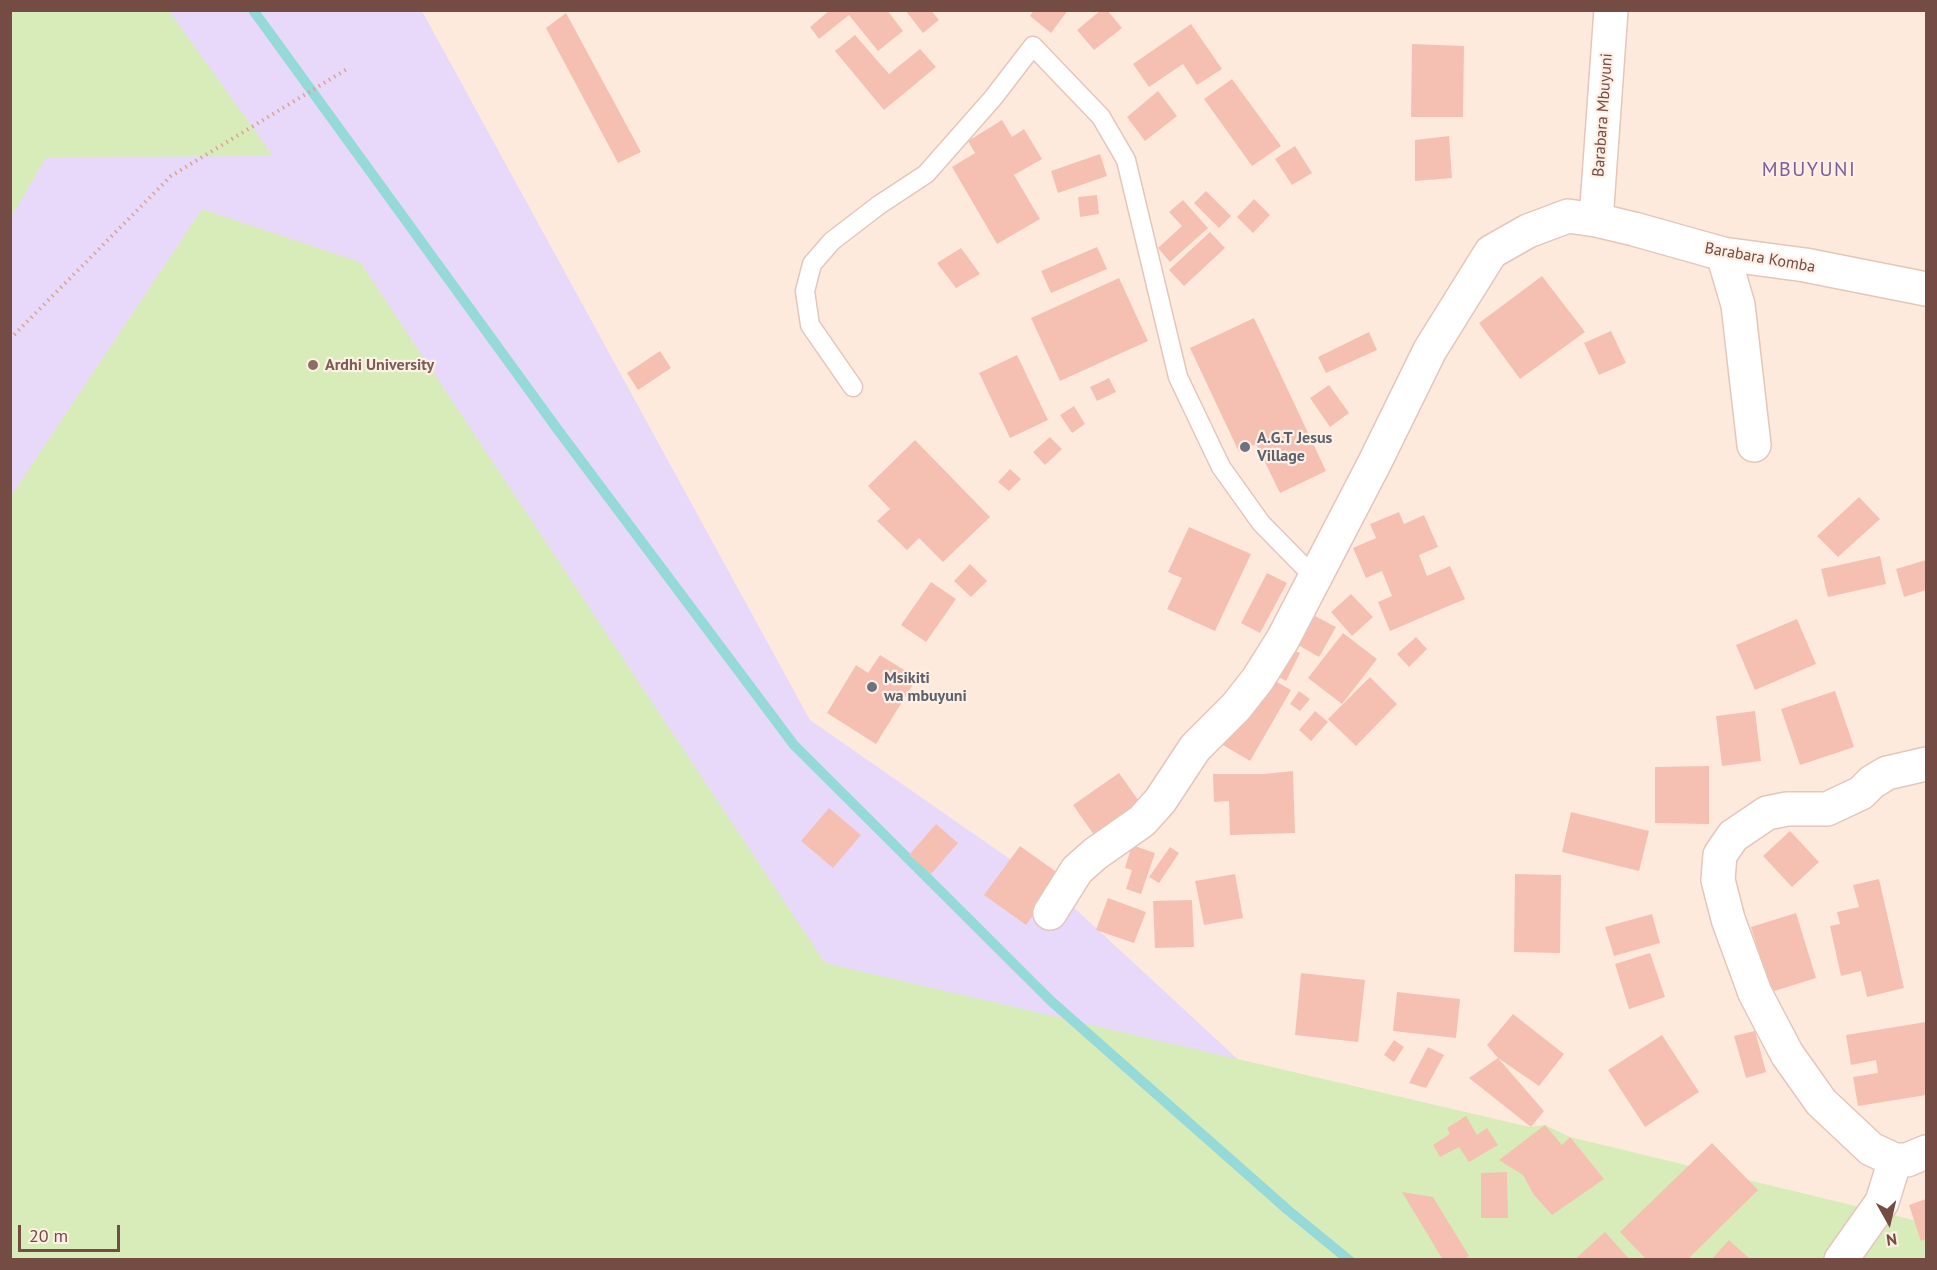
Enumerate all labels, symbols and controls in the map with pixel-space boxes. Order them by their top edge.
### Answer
street label: Barabara Mbuyuni [1589,53,1617,177]
district label: MBUYUNI [1762,158,1856,182]
street label: Barabara Komba [1703,239,1817,277]
place label: Ardhi University [325,355,434,375]
marker: Ardhi University [306,358,320,372]
place label: A.G.T Jesus Village [1257,428,1332,466]
marker: A.G.T Jesus Village [1238,440,1252,454]
place label: Msikiti wa mbuyuni [884,668,967,706]
marker: Msikiti wa mbuyuni [865,680,879,694]
north arrow [1859,1192,1919,1252]
scale bar [21,1213,123,1251]
text: 20 m [29,1224,68,1247]
text: N [1885,1229,1898,1250]

